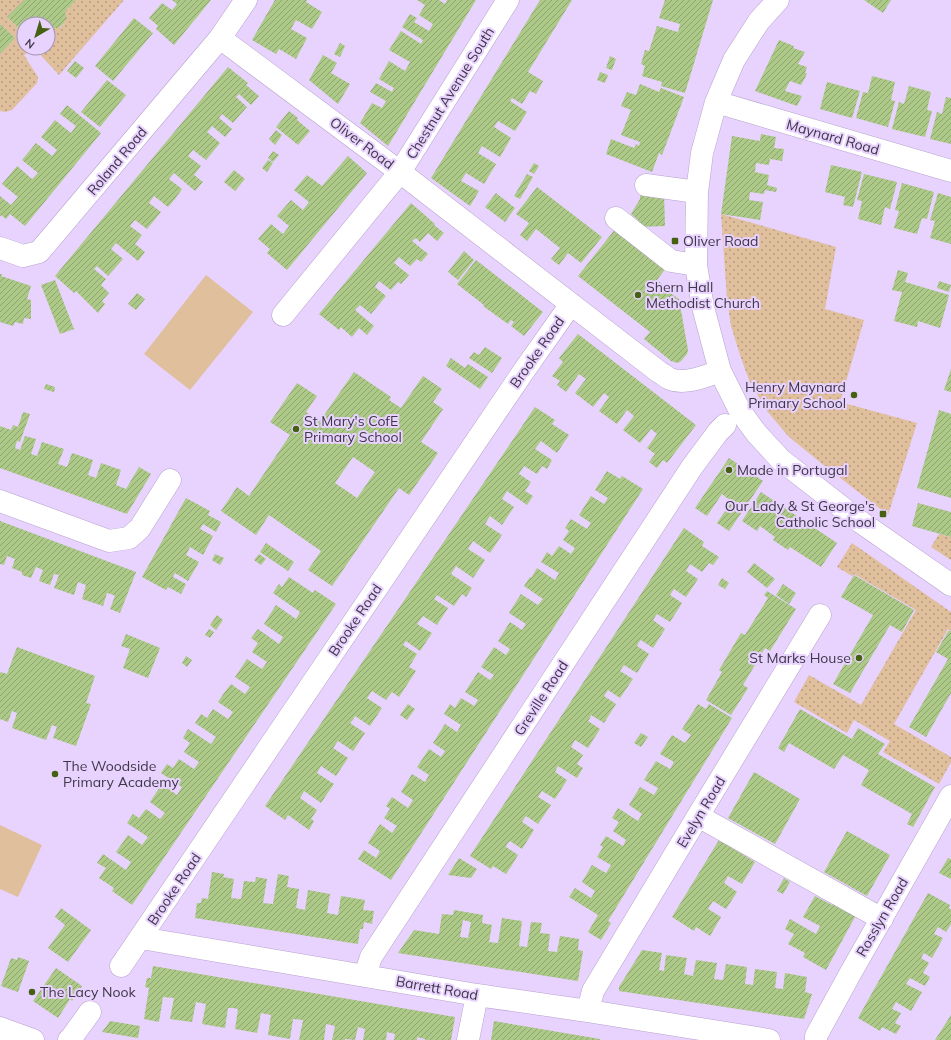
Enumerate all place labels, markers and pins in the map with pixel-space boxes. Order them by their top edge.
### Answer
place label: Oliver Road [683,232,758,250]
marker: Oliver Road [670,236,680,246]
place label: Shern Hall Methodist Church [646,278,760,312]
marker: Shern Hall Methodist Church [633,290,643,300]
place label: Henry Maynard Primary School [745,378,846,412]
marker: Henry Maynard Primary School [849,390,859,400]
place label: St Mary's CofE Primary School [304,412,402,446]
marker: St Mary's CofE Primary School [291,424,301,434]
place label: Made in Portugal [737,461,848,479]
marker: Made in Portugal [724,465,734,475]
place label: Our Lady & St George's Catholic School [725,497,875,531]
marker: Our Lady & St George's Catholic School [878,509,888,519]
place label: St Marks House [749,649,851,667]
marker: St Marks House [854,653,864,663]
place label: The Woodside Primary Academy [63,757,179,791]
marker: The Woodside Primary Academy [50,769,60,779]
place label: The Lacy Nook [40,983,136,1001]
marker: The Lacy Nook [27,987,37,997]

